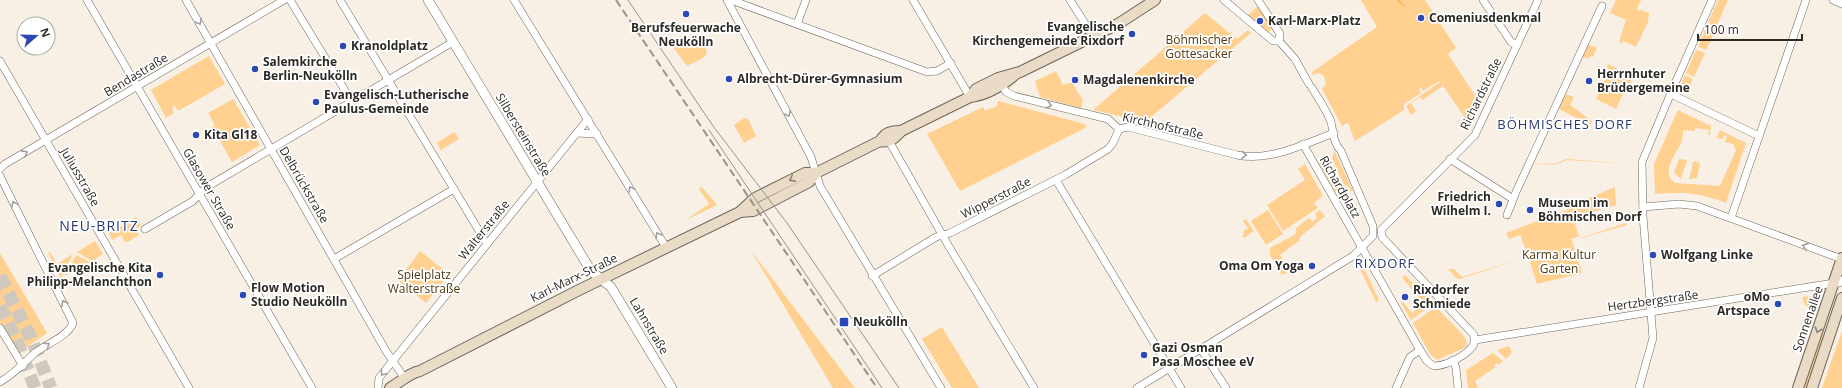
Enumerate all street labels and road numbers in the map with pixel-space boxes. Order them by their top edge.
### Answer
street label: Bendastraße [101,49,171,100]
street label: Richardstraße [1456,55,1505,133]
street label: Silbersteinstraße [492,90,555,180]
street label: Kirchhofstraße [1121,108,1206,143]
street label: Juliusstraße [56,143,104,210]
street label: Delbrückstraße [276,143,333,226]
street label: Glasower Straße [179,145,240,233]
street label: Richardplatz [1316,152,1365,221]
street label: Wipperstraße [958,173,1034,222]
street label: Walterstraße [454,196,513,263]
street label: Karl-Marx-Straße [527,249,620,306]
street label: Sonnenallee [1788,283,1827,354]
street label: Hertzbergstraße [1606,286,1700,315]
street label: Lahnstraße [626,294,673,358]

